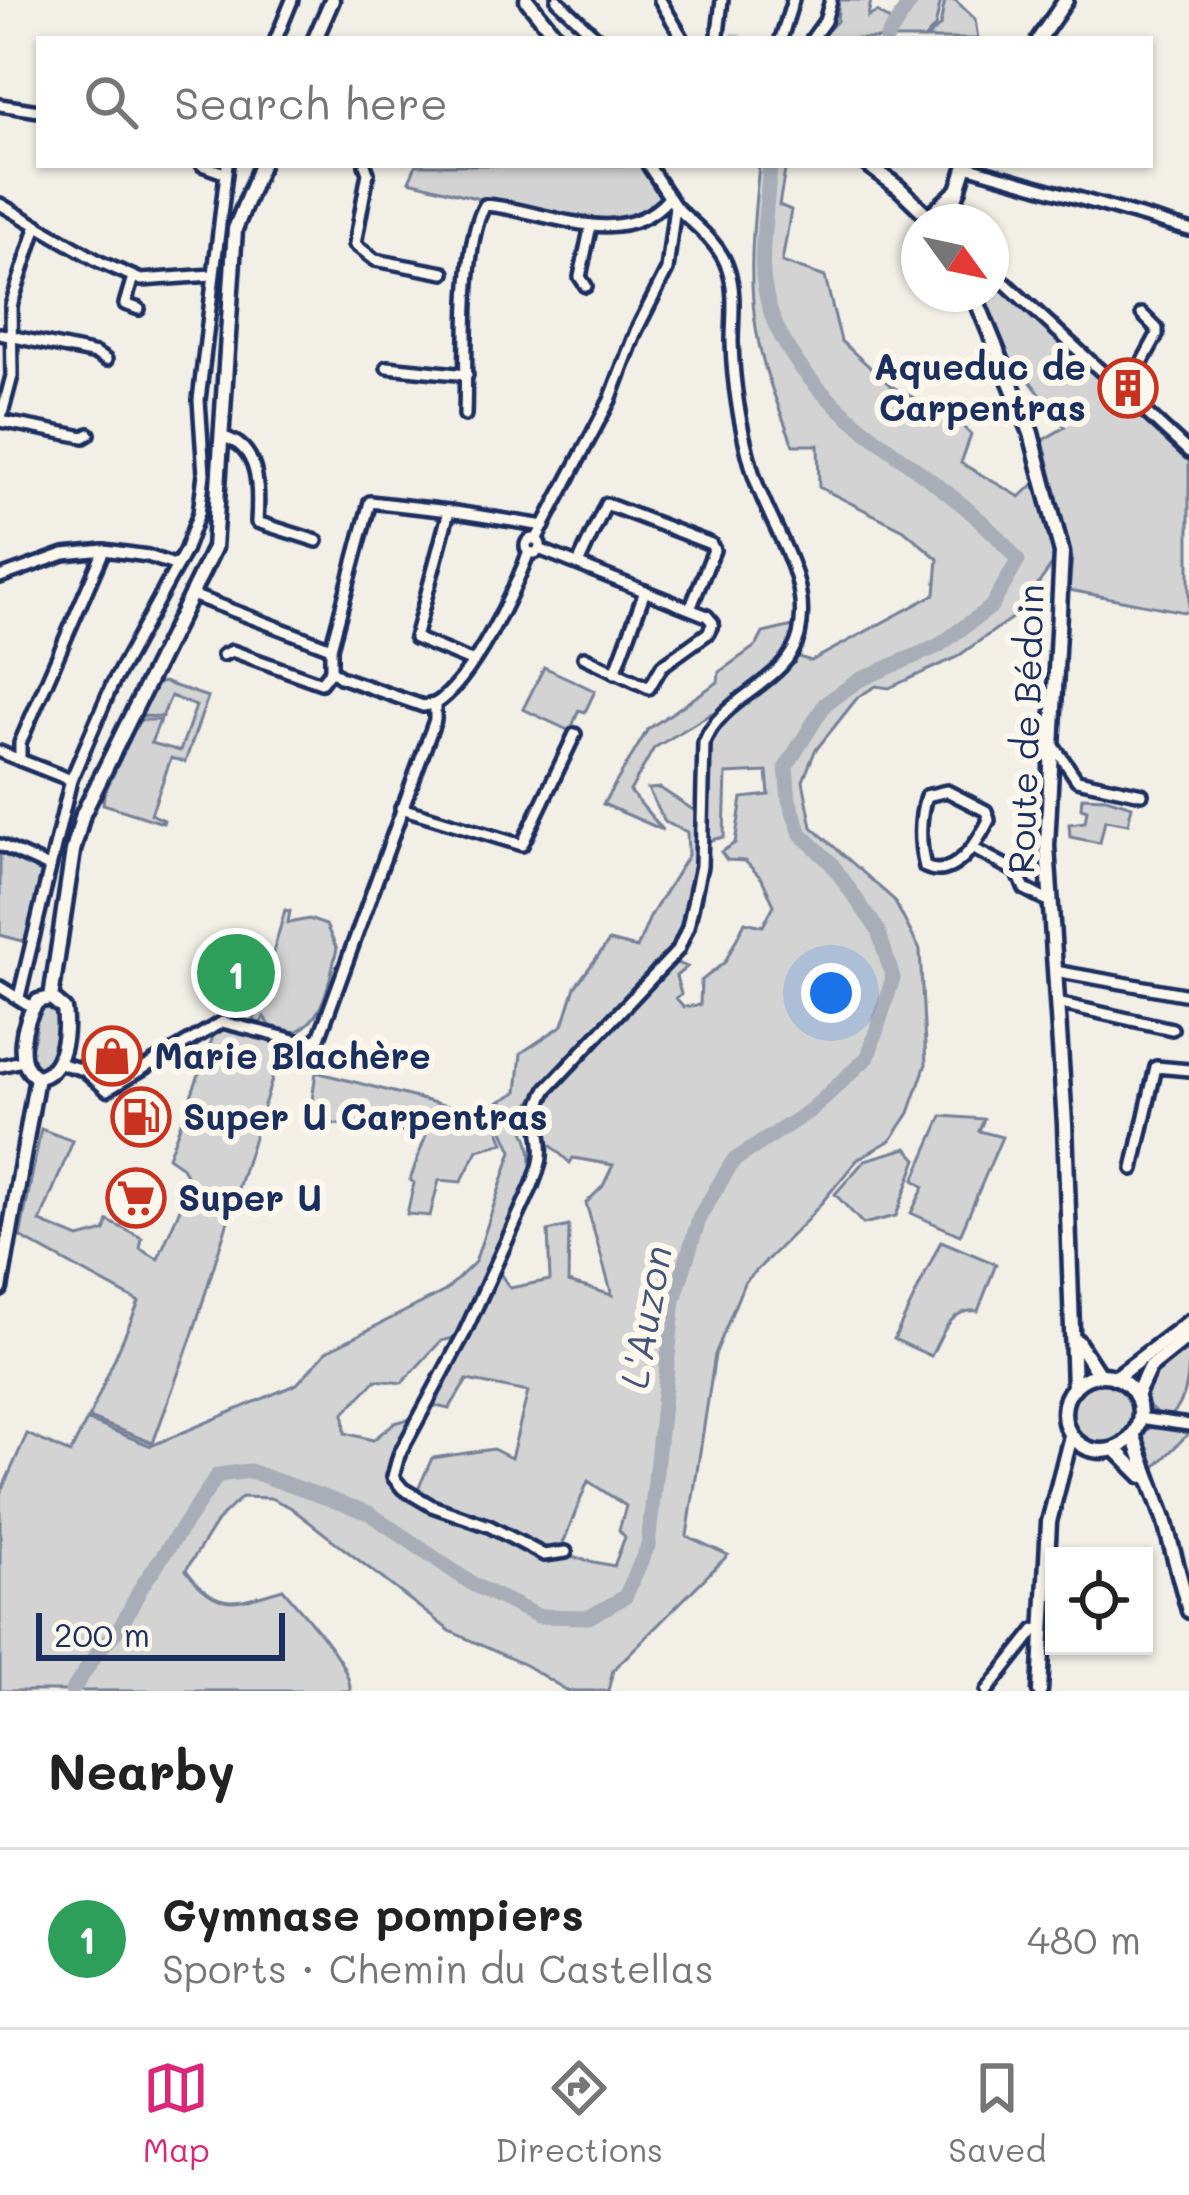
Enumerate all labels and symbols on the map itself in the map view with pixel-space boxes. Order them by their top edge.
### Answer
north arrow [901,204,1009,312]
place label: Aqueduc de Carpentras [873,342,1086,430]
building icon: Aqueduc de Carpentras [1097,357,1159,419]
street label: Route de Bédoin [996,583,1053,875]
pin: 1 [197,928,275,1018]
your location [801,963,861,1023]
shop icon: Marie Blachère [81,1025,143,1087]
place label: Marie Blachère [154,1031,431,1078]
fuel station icon: Super U Carpentras [110,1086,172,1148]
place label: Super U Carpentras [183,1092,548,1139]
supermarket icon: Super U [105,1167,167,1229]
place label: Super U [178,1173,322,1220]
water label: L'Auzon [607,1241,682,1392]
scale bar [36,1607,285,1660]

